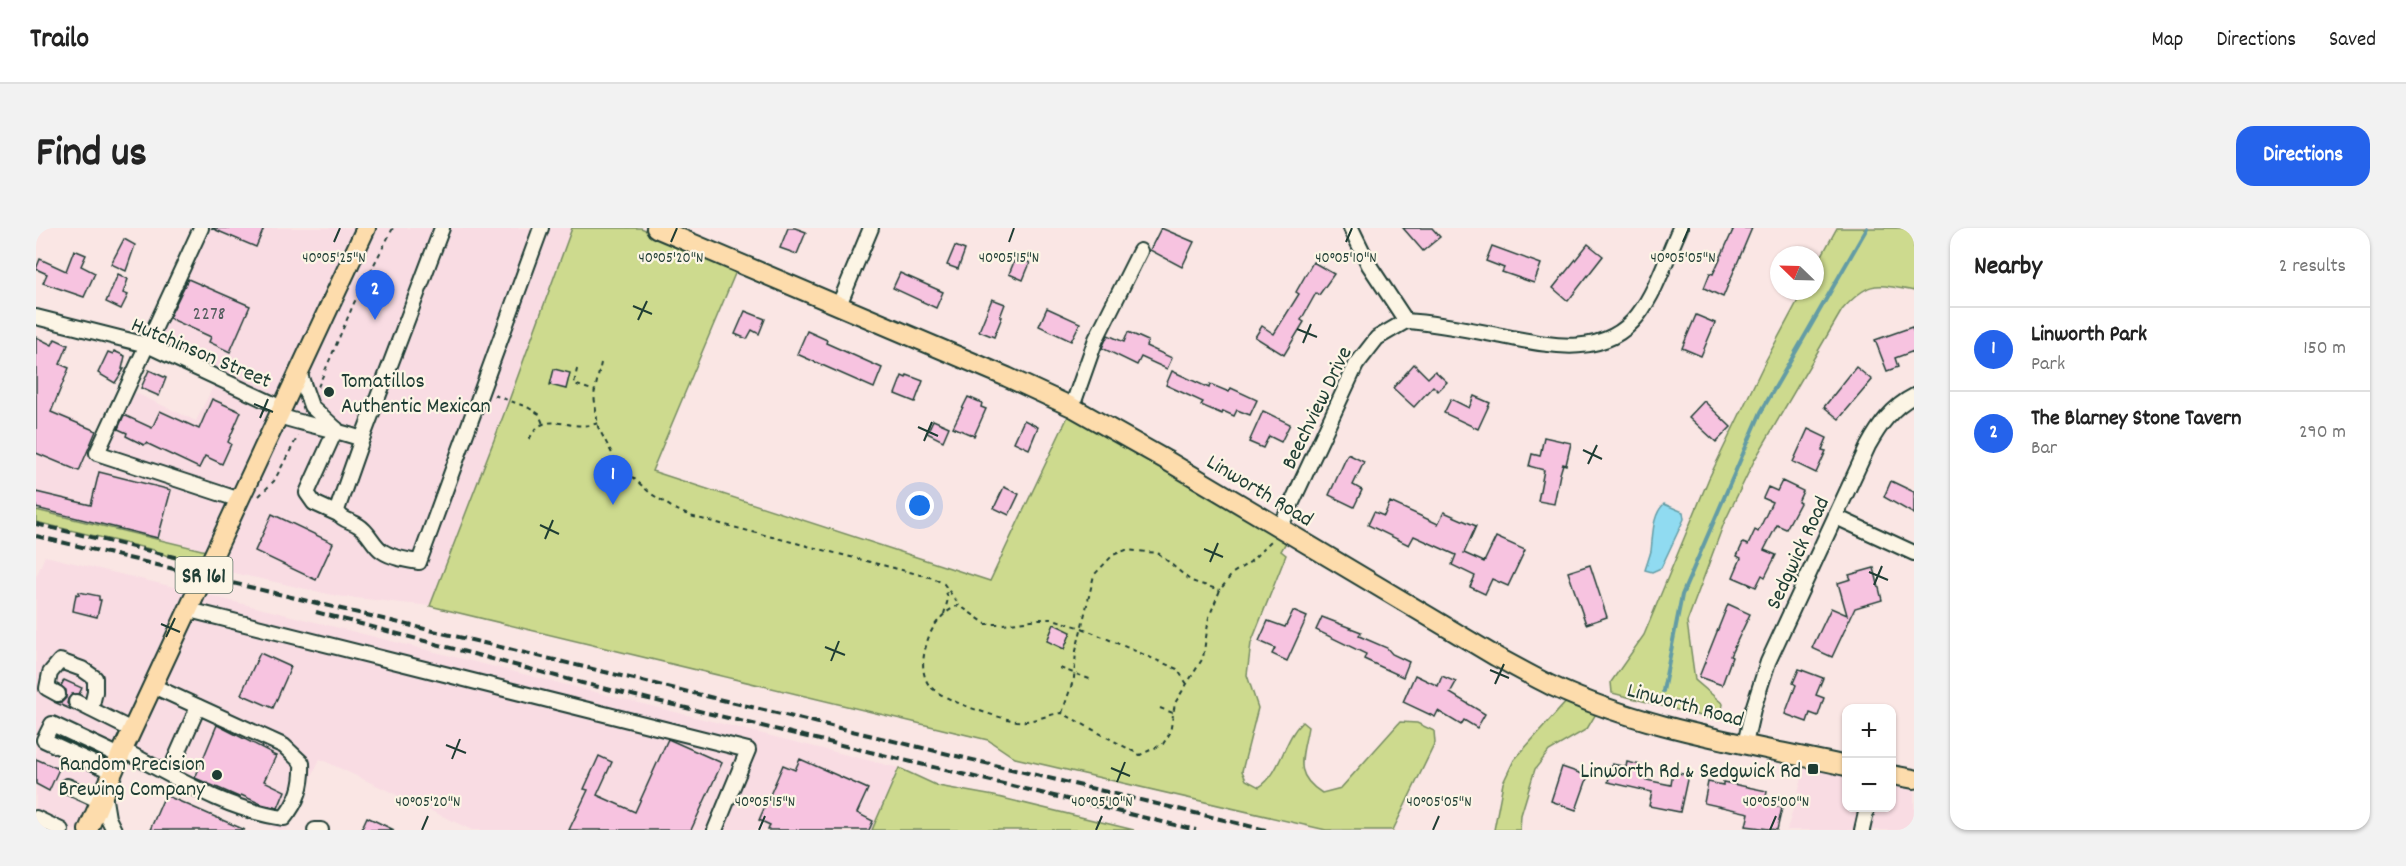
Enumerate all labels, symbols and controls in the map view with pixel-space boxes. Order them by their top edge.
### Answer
text: Trailo [30,21,89,61]
text: Map [2152,26,2183,56]
text: Directions [2216,26,2296,56]
text: Saved [2329,26,2376,56]
text: Find us [36,126,147,186]
button: Directions [2236,126,2370,186]
north arrow [1770,246,1824,300]
text: 40°05'25"N [302,248,366,270]
text: 40°05'20"N [639,248,703,270]
text: 40°05'15"N [979,248,1039,270]
text: 40°05'10"N [1315,248,1377,270]
text: 40°05'05"N [1650,248,1716,270]
text: Nearby [1974,249,2042,286]
text: 2 results [2279,253,2346,281]
pin: 2 [356,270,394,320]
house number: 2278 [192,301,226,329]
street label: Hutchinson Street [126,311,276,398]
text: Linworth Park [2031,320,2147,351]
text: 1 [1991,335,1996,363]
text: 150 m [2303,335,2346,363]
street label: Beechview Drive [1275,342,1361,475]
text: Park [2031,351,2065,379]
place label: Tomatillos Authentic Mexican [341,367,491,423]
marker: Tomatillos Authentic Mexican [322,385,336,399]
text: The Blarney Stone Tavern [2031,404,2241,435]
text: 2 [1989,419,1998,447]
text: 290 m [2299,419,2346,447]
text: Bar [2031,435,2057,463]
street label: Linworth Road [1200,448,1318,536]
pin: 1 [594,456,632,505]
your location [905,491,934,520]
street label: Sedgwick Road [1759,492,1839,615]
road number: SR 161 [176,557,232,593]
street label: Linworth Road [1623,676,1747,737]
map controls [1842,704,1896,812]
button: + [1842,704,1896,758]
place label: Random Precision Brewing Company [58,750,206,806]
place label: Linworth Rd & Sedgwick Rd [1580,757,1801,788]
button: − [1842,758,1896,812]
marker: Linworth Rd & Sedgwick Rd [1806,762,1820,776]
marker: Random Precision Brewing Company [210,768,224,782]
text: 40°05'20"N [396,792,460,814]
text: 40°05'15"N [735,792,795,814]
text: 40°05'10"N [1071,792,1133,814]
text: 40°05'05"N [1406,792,1472,814]
text: 40°05'00"N [1743,792,1809,814]

